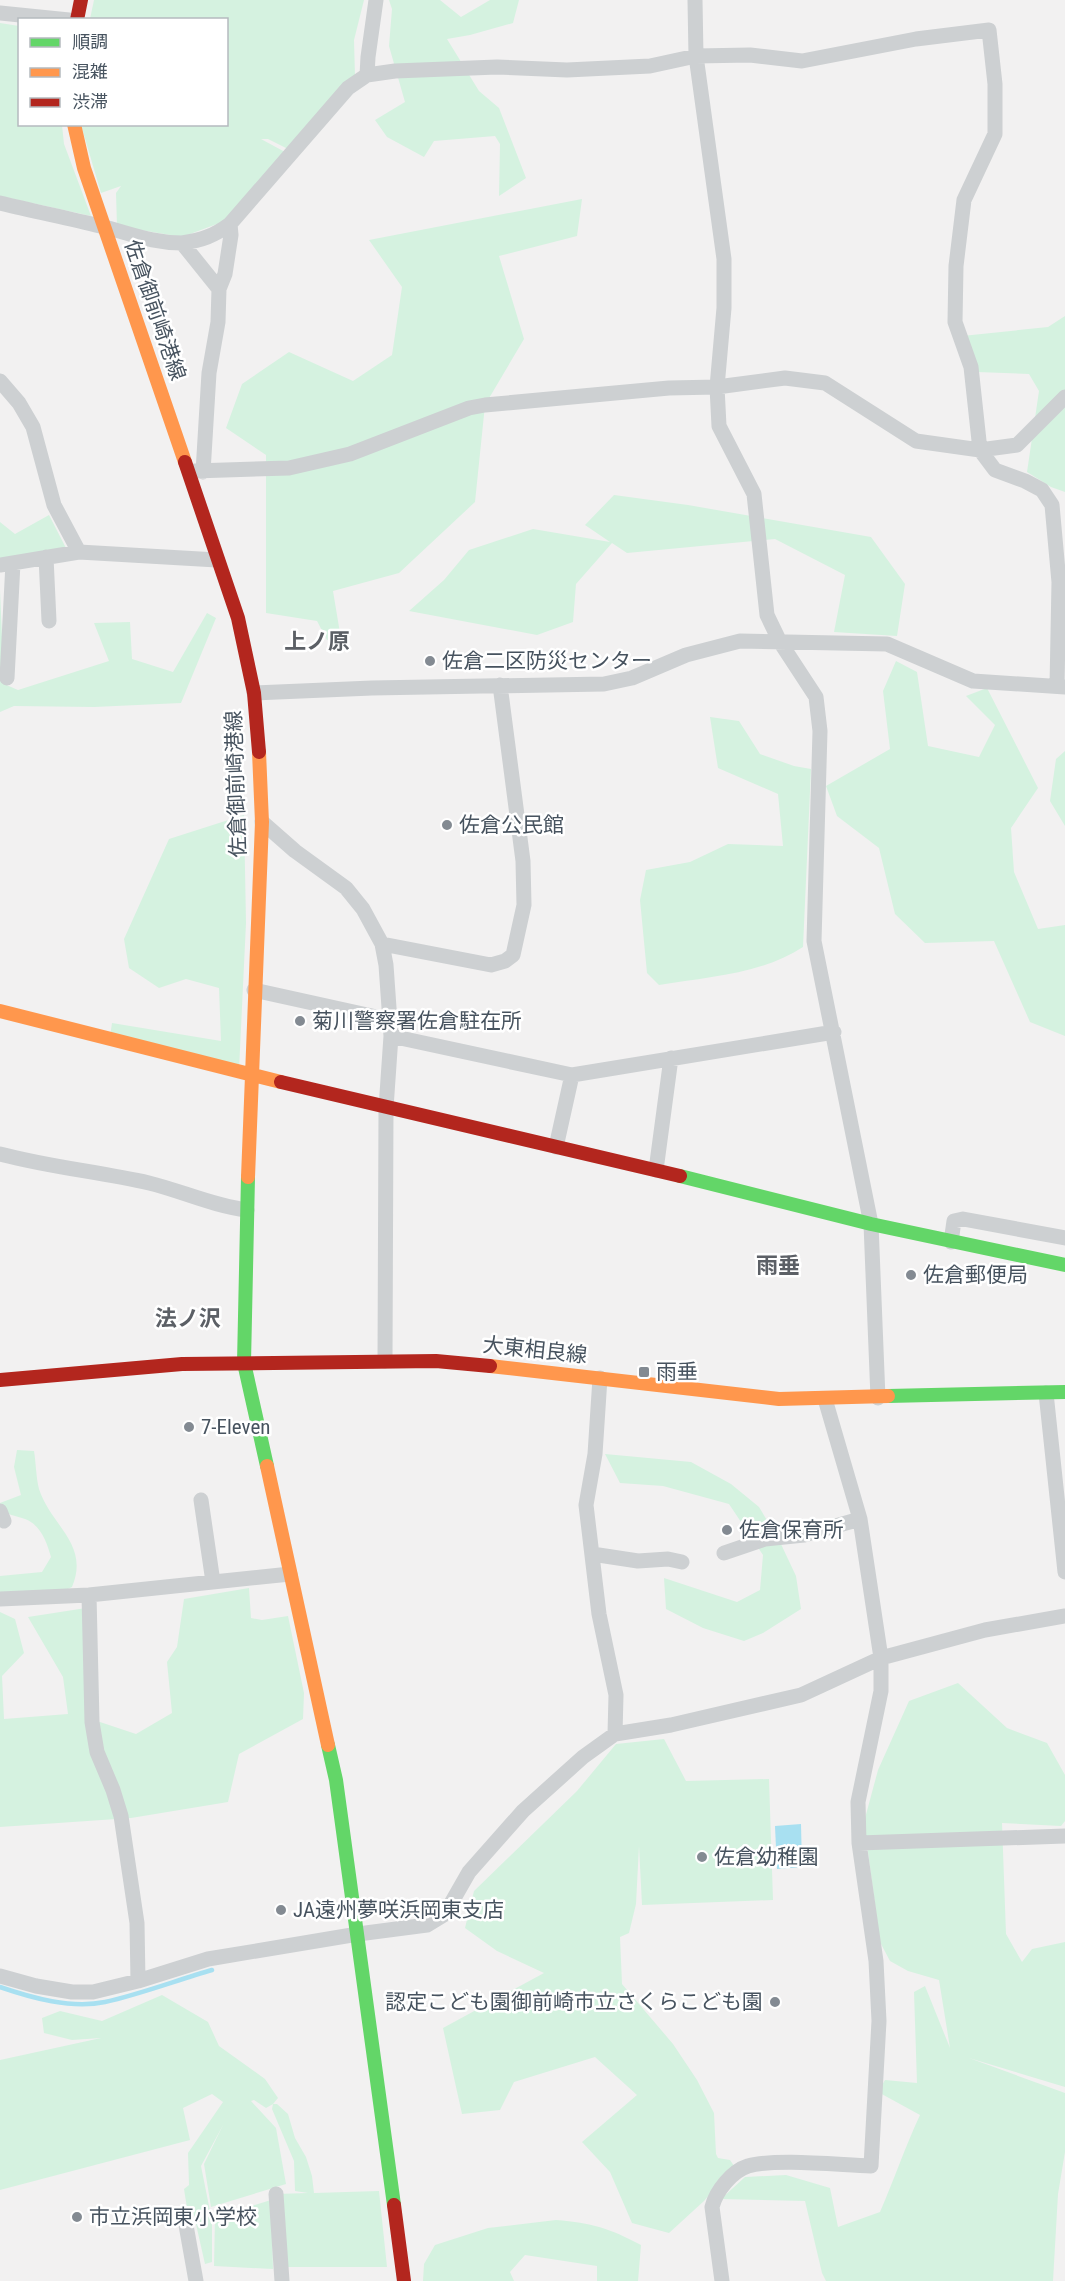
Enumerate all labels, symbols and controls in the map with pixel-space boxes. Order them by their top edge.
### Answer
legend [18,18,228,126]
text: 順調 [72,31,108,52]
text: 混雑 [72,61,108,82]
text: 渋滞 [72,91,108,112]
street label: 佐倉御前崎港線 [120,237,190,383]
district label: 上ノ原 [284,629,350,654]
place label: 佐倉二区防災センター [442,649,652,673]
marker: 佐倉二区防災センター [423,654,437,668]
street label: 佐倉御前崎港線 [221,710,251,858]
place label: 佐倉公民館 [459,813,564,837]
marker: 佐倉公民館 [440,818,454,832]
place label: 菊川警察署佐倉駐在所 [312,1009,522,1033]
marker: 菊川警察署佐倉駐在所 [293,1014,307,1028]
district label: 雨垂 [756,1253,800,1278]
place label: 佐倉郵便局 [923,1263,1028,1287]
marker: 佐倉郵便局 [904,1268,918,1282]
district label: 法ノ沢 [155,1306,221,1331]
street label: 大東相良線 [482,1333,588,1367]
place label: 雨垂 [656,1360,698,1384]
marker: 雨垂 [637,1365,651,1379]
place label: 7-Eleven [201,1415,270,1439]
marker: 7-Eleven [182,1420,196,1434]
place label: 佐倉保育所 [739,1518,844,1542]
marker: 佐倉保育所 [720,1523,734,1537]
place label: 佐倉幼稚園 [714,1845,819,1869]
marker: 佐倉幼稚園 [695,1850,709,1864]
place label: JA遠州夢咲浜岡東支店 [293,1898,504,1922]
marker: JA遠州夢咲浜岡東支店 [274,1903,288,1917]
place label: 認定こども園御前崎市立さくらこども園 [385,1990,763,2014]
marker: 認定こども園御前崎市立さくらこども園 [768,1995,782,2009]
place label: 市立浜岡東小学校 [89,2205,257,2229]
marker: 市立浜岡東小学校 [70,2210,84,2224]

